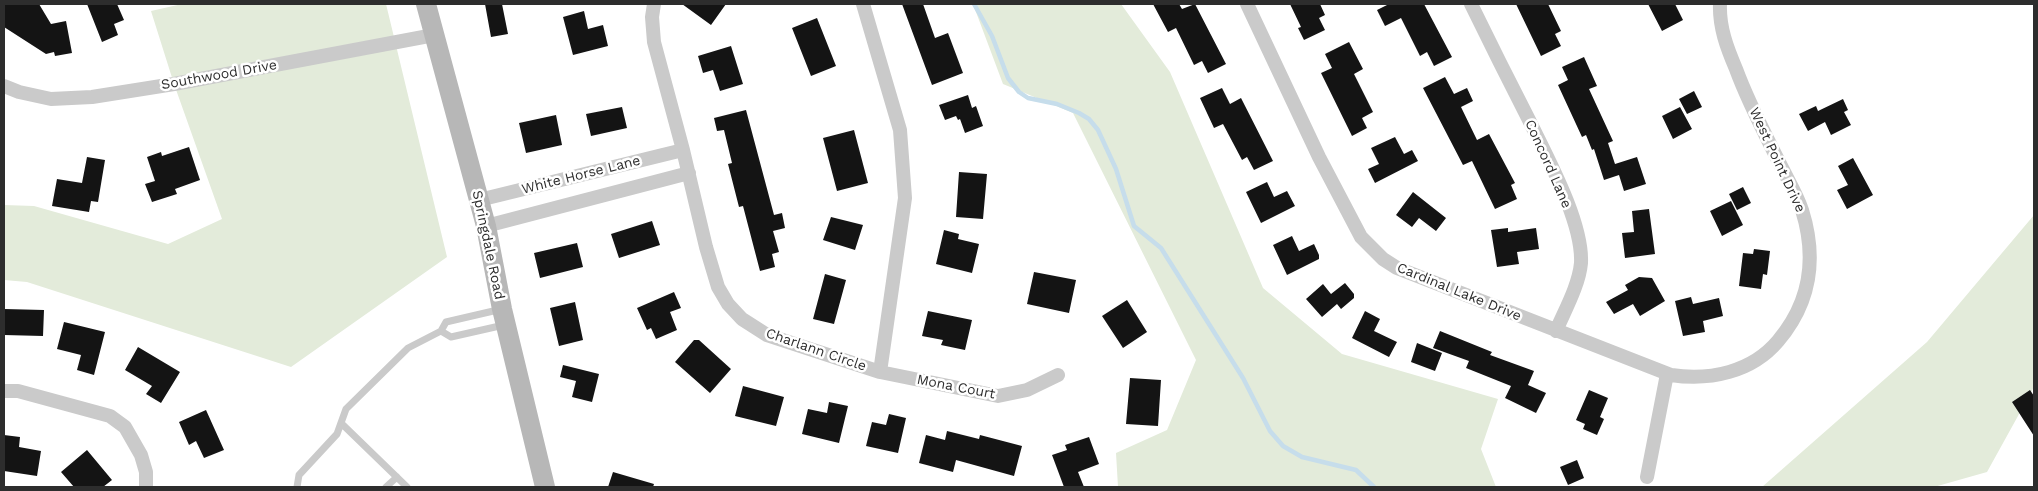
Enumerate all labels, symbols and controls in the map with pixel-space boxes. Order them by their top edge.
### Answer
street label: Southwood Drive [160,57,278,93]
street label: West Point Drive [1745,105,1809,215]
street label: Concord Lane [1521,117,1575,211]
street label: White Horse Lane [520,152,642,198]
street label: Springdale Road [468,189,508,301]
street label: Cardinal Lake Drive [1394,259,1524,325]
street label: Charlann Circle [764,325,868,375]
street label: Mona Court [915,371,997,403]

